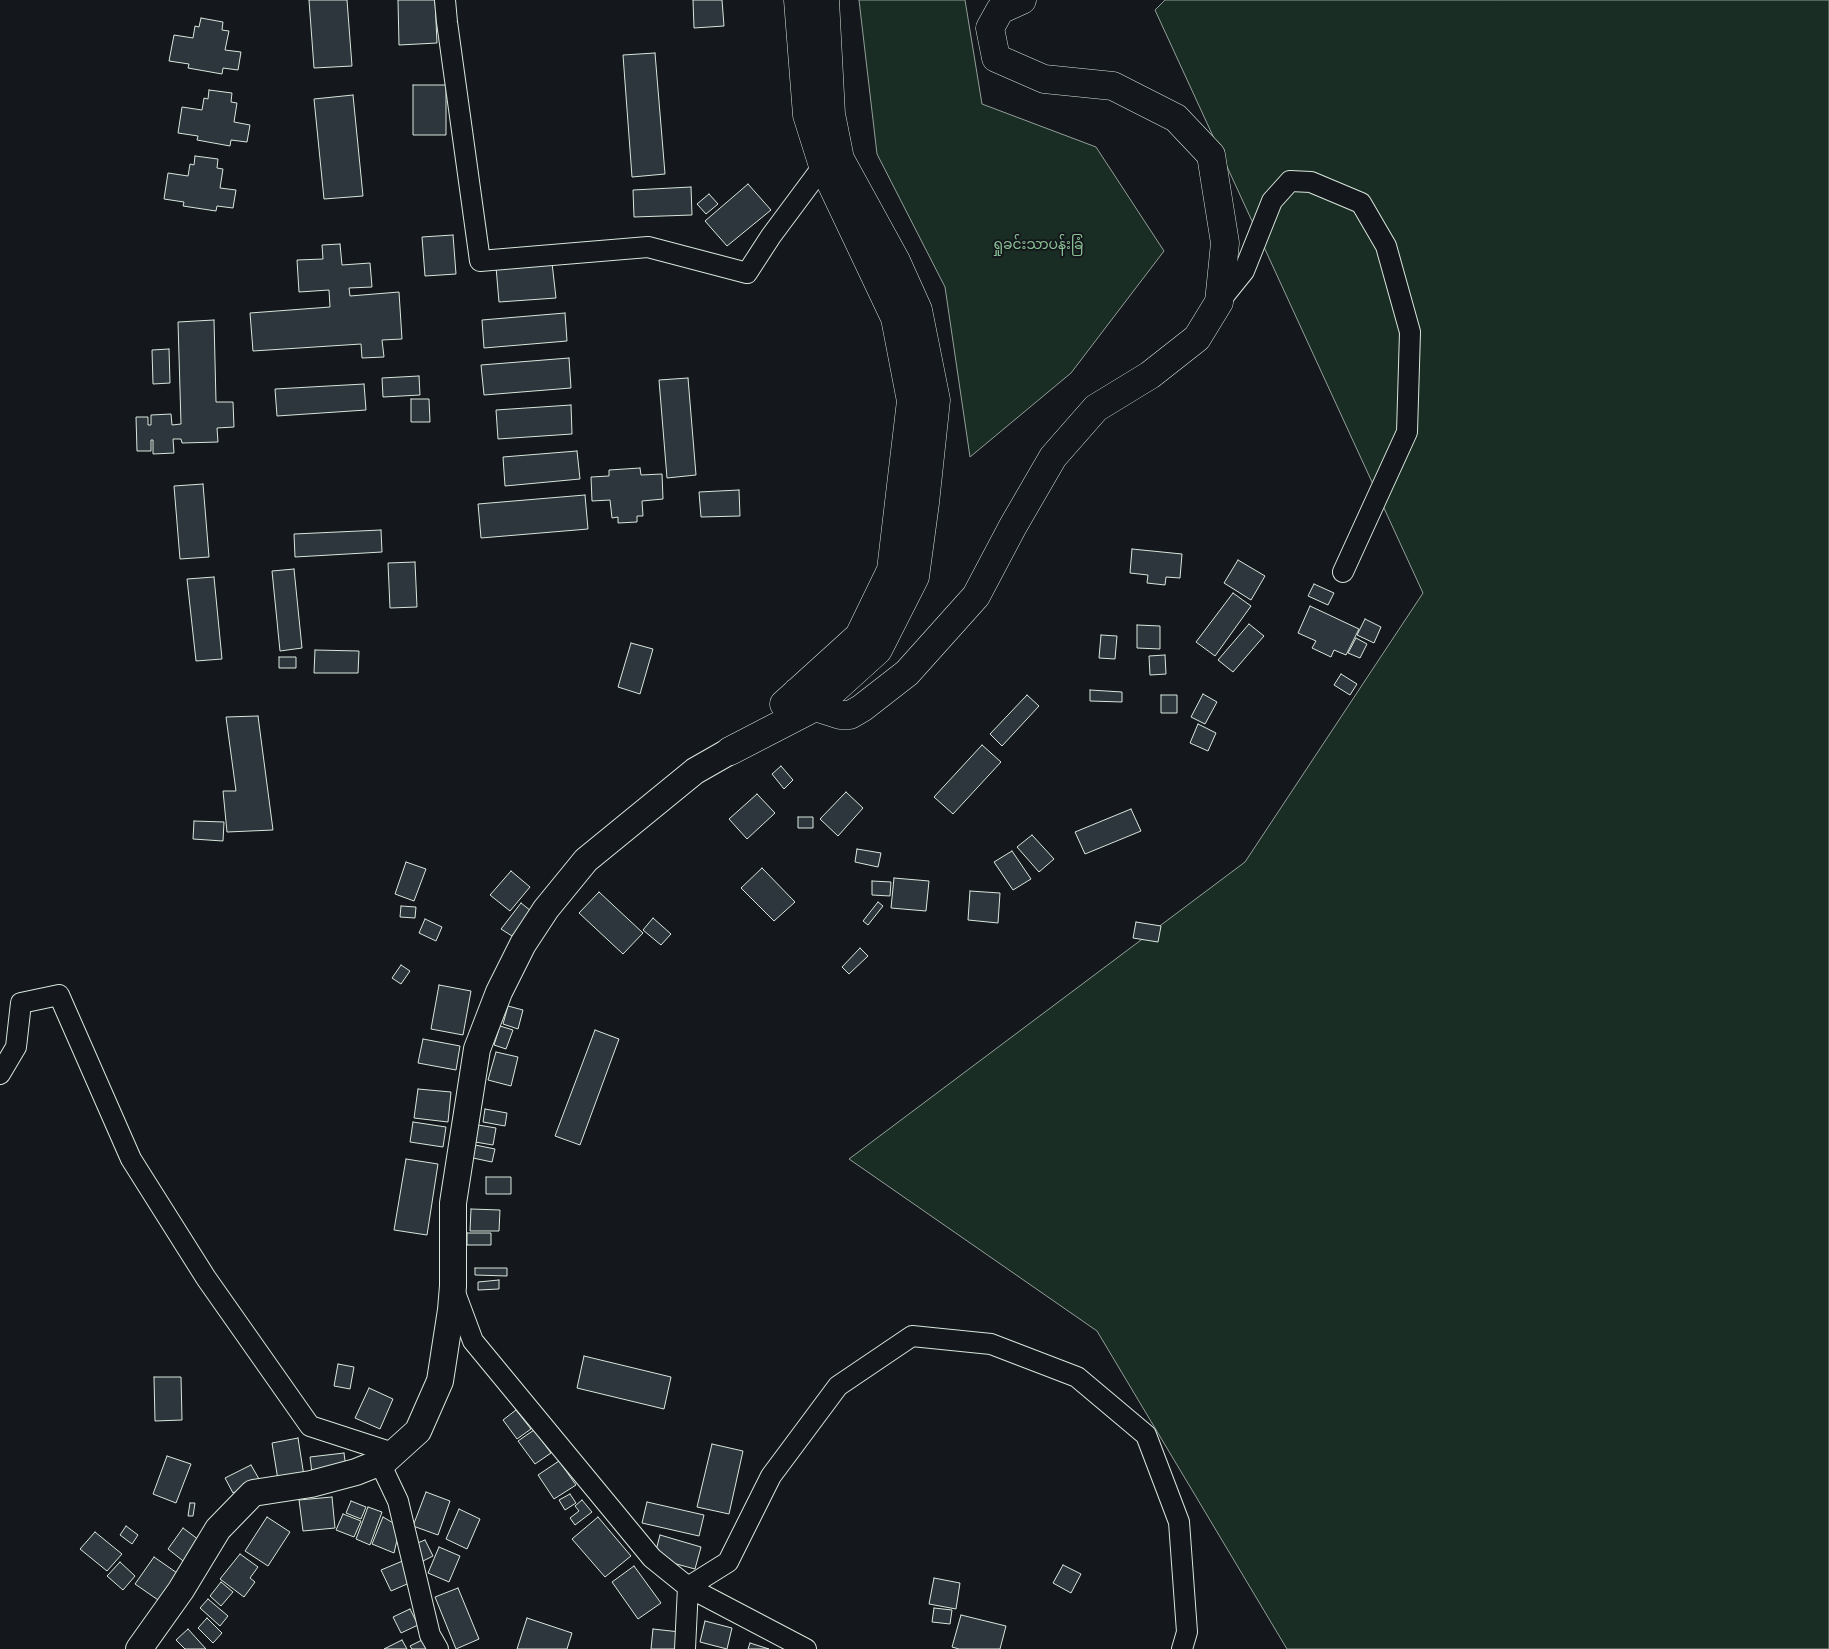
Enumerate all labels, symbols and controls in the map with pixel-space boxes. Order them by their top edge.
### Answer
park label: ရှုခင်းသာပန်းခြံ [992,237,1084,253]

